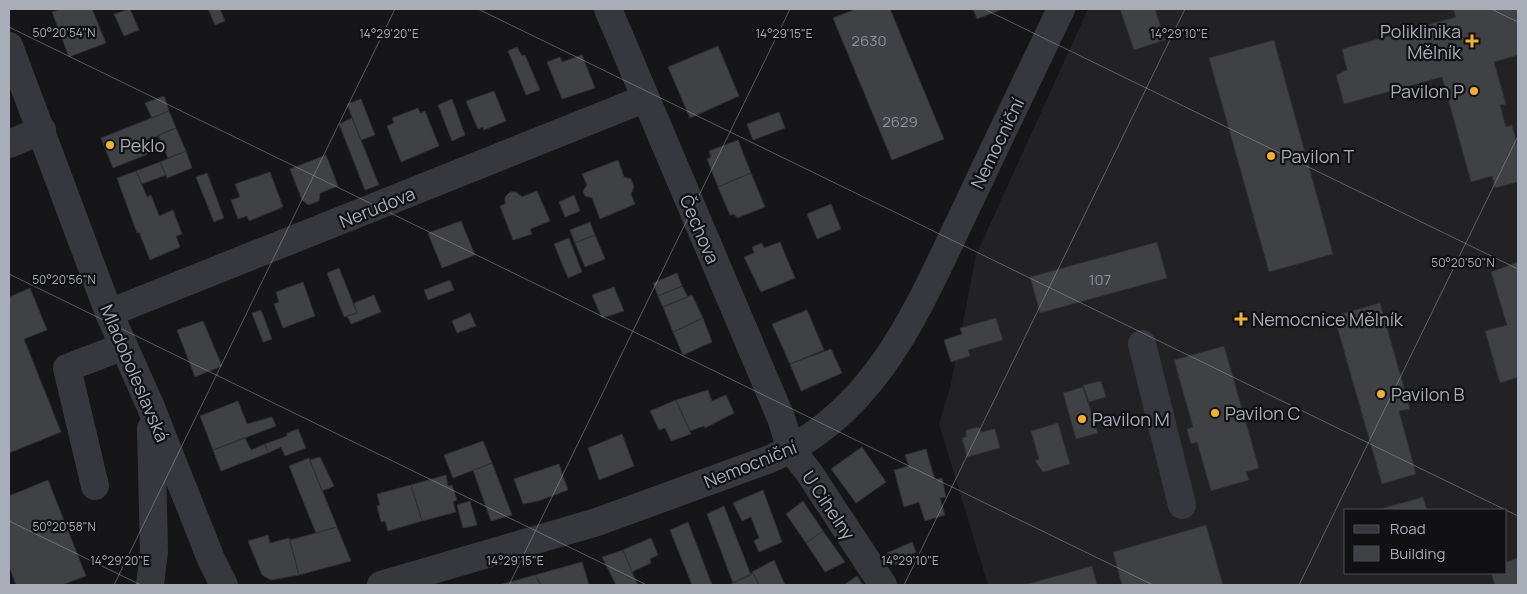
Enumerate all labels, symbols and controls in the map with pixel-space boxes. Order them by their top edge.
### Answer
place label: Poliklinika Mělník [1380,19,1462,64]
text: 50°20'54"N [33,24,95,41]
text: 14°29'20"E [359,25,419,42]
text: 14°29'15"E [755,25,813,42]
text: 14°29'10"E [1150,25,1208,42]
house number: 2630 [851,30,887,51]
marker: Poliklinika Mělník [1465,34,1479,48]
place label: Pavilon P [1391,79,1464,103]
marker: Pavilon P [1468,85,1480,97]
street label: Nemocniční [965,94,1029,192]
house number: 2629 [882,111,918,132]
place label: Peklo [120,133,165,157]
marker: Peklo [104,139,116,151]
place label: Pavilon T [1281,144,1355,168]
marker: Pavilon T [1265,150,1277,162]
street label: Nerudova [336,181,418,233]
street label: Čechova [675,191,725,267]
text: 50°20'50"N [1431,254,1495,271]
house number: 107 [1089,269,1111,290]
text: 50°20'56"N [32,271,96,288]
street label: Mladoboleslavská [95,301,175,445]
place label: Nemocnice Mělník [1252,307,1404,331]
marker: Nemocnice Mělník [1234,312,1248,326]
place label: Pavilon B [1391,382,1465,406]
marker: Pavilon B [1375,388,1387,400]
place label: Pavilon C [1225,401,1301,425]
place label: Pavilon M [1092,407,1170,431]
marker: Pavilon C [1209,407,1221,419]
marker: Pavilon M [1076,413,1088,425]
street label: Nemocniční [700,434,800,494]
street label: U Cihelny [797,466,861,545]
legend [1344,509,1507,574]
text: 50°20'58"N [32,518,96,535]
text: Road [1390,518,1426,539]
text: Building [1390,543,1445,564]
text: 14°29'20"E [90,552,150,569]
text: 14°29'15"E [486,552,544,569]
text: 14°29'10"E [881,552,939,569]

